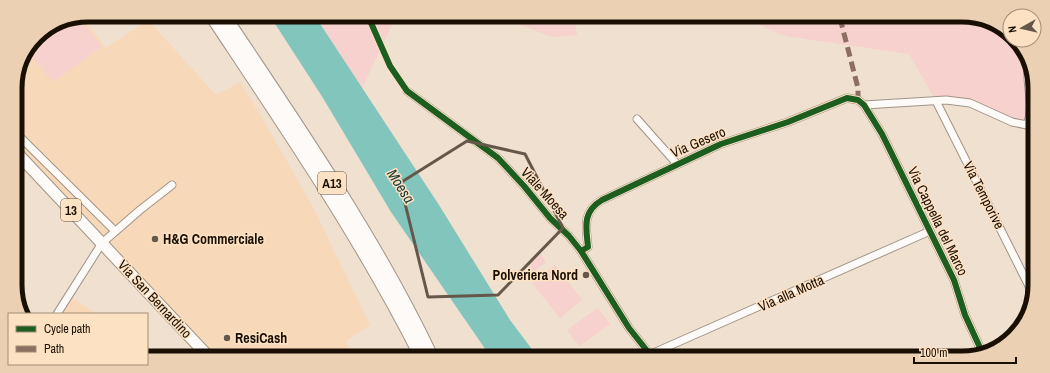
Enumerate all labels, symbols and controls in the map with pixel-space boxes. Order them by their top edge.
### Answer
north arrow [1002,8,1042,48]
text: N [1005,25,1019,34]
street label: Via Gesero [668,122,728,162]
street label: Via Temporive [959,158,1009,232]
street label: Viale Moesa [517,163,573,223]
street label: Via Cappella del Marco [904,164,972,278]
water label: Moesa [382,165,420,207]
road number: A13 [318,172,346,194]
road number: 13 [61,199,81,221]
place label: H&G Commerciale [163,230,264,248]
marker: H&G Commerciale [150,234,160,244]
street label: Via San Bernardino [114,256,196,342]
place label: Polveriera Nord [493,266,578,284]
marker: Polveriera Nord [581,270,591,280]
street label: Via alla Motta [755,270,827,315]
legend [8,313,148,365]
text: Cycle path [44,321,91,337]
place label: ResiCash [235,329,287,347]
marker: ResiCash [222,333,232,343]
scale bar [914,339,1016,365]
text: Path [44,341,64,357]
text: 100 m [920,345,947,361]

